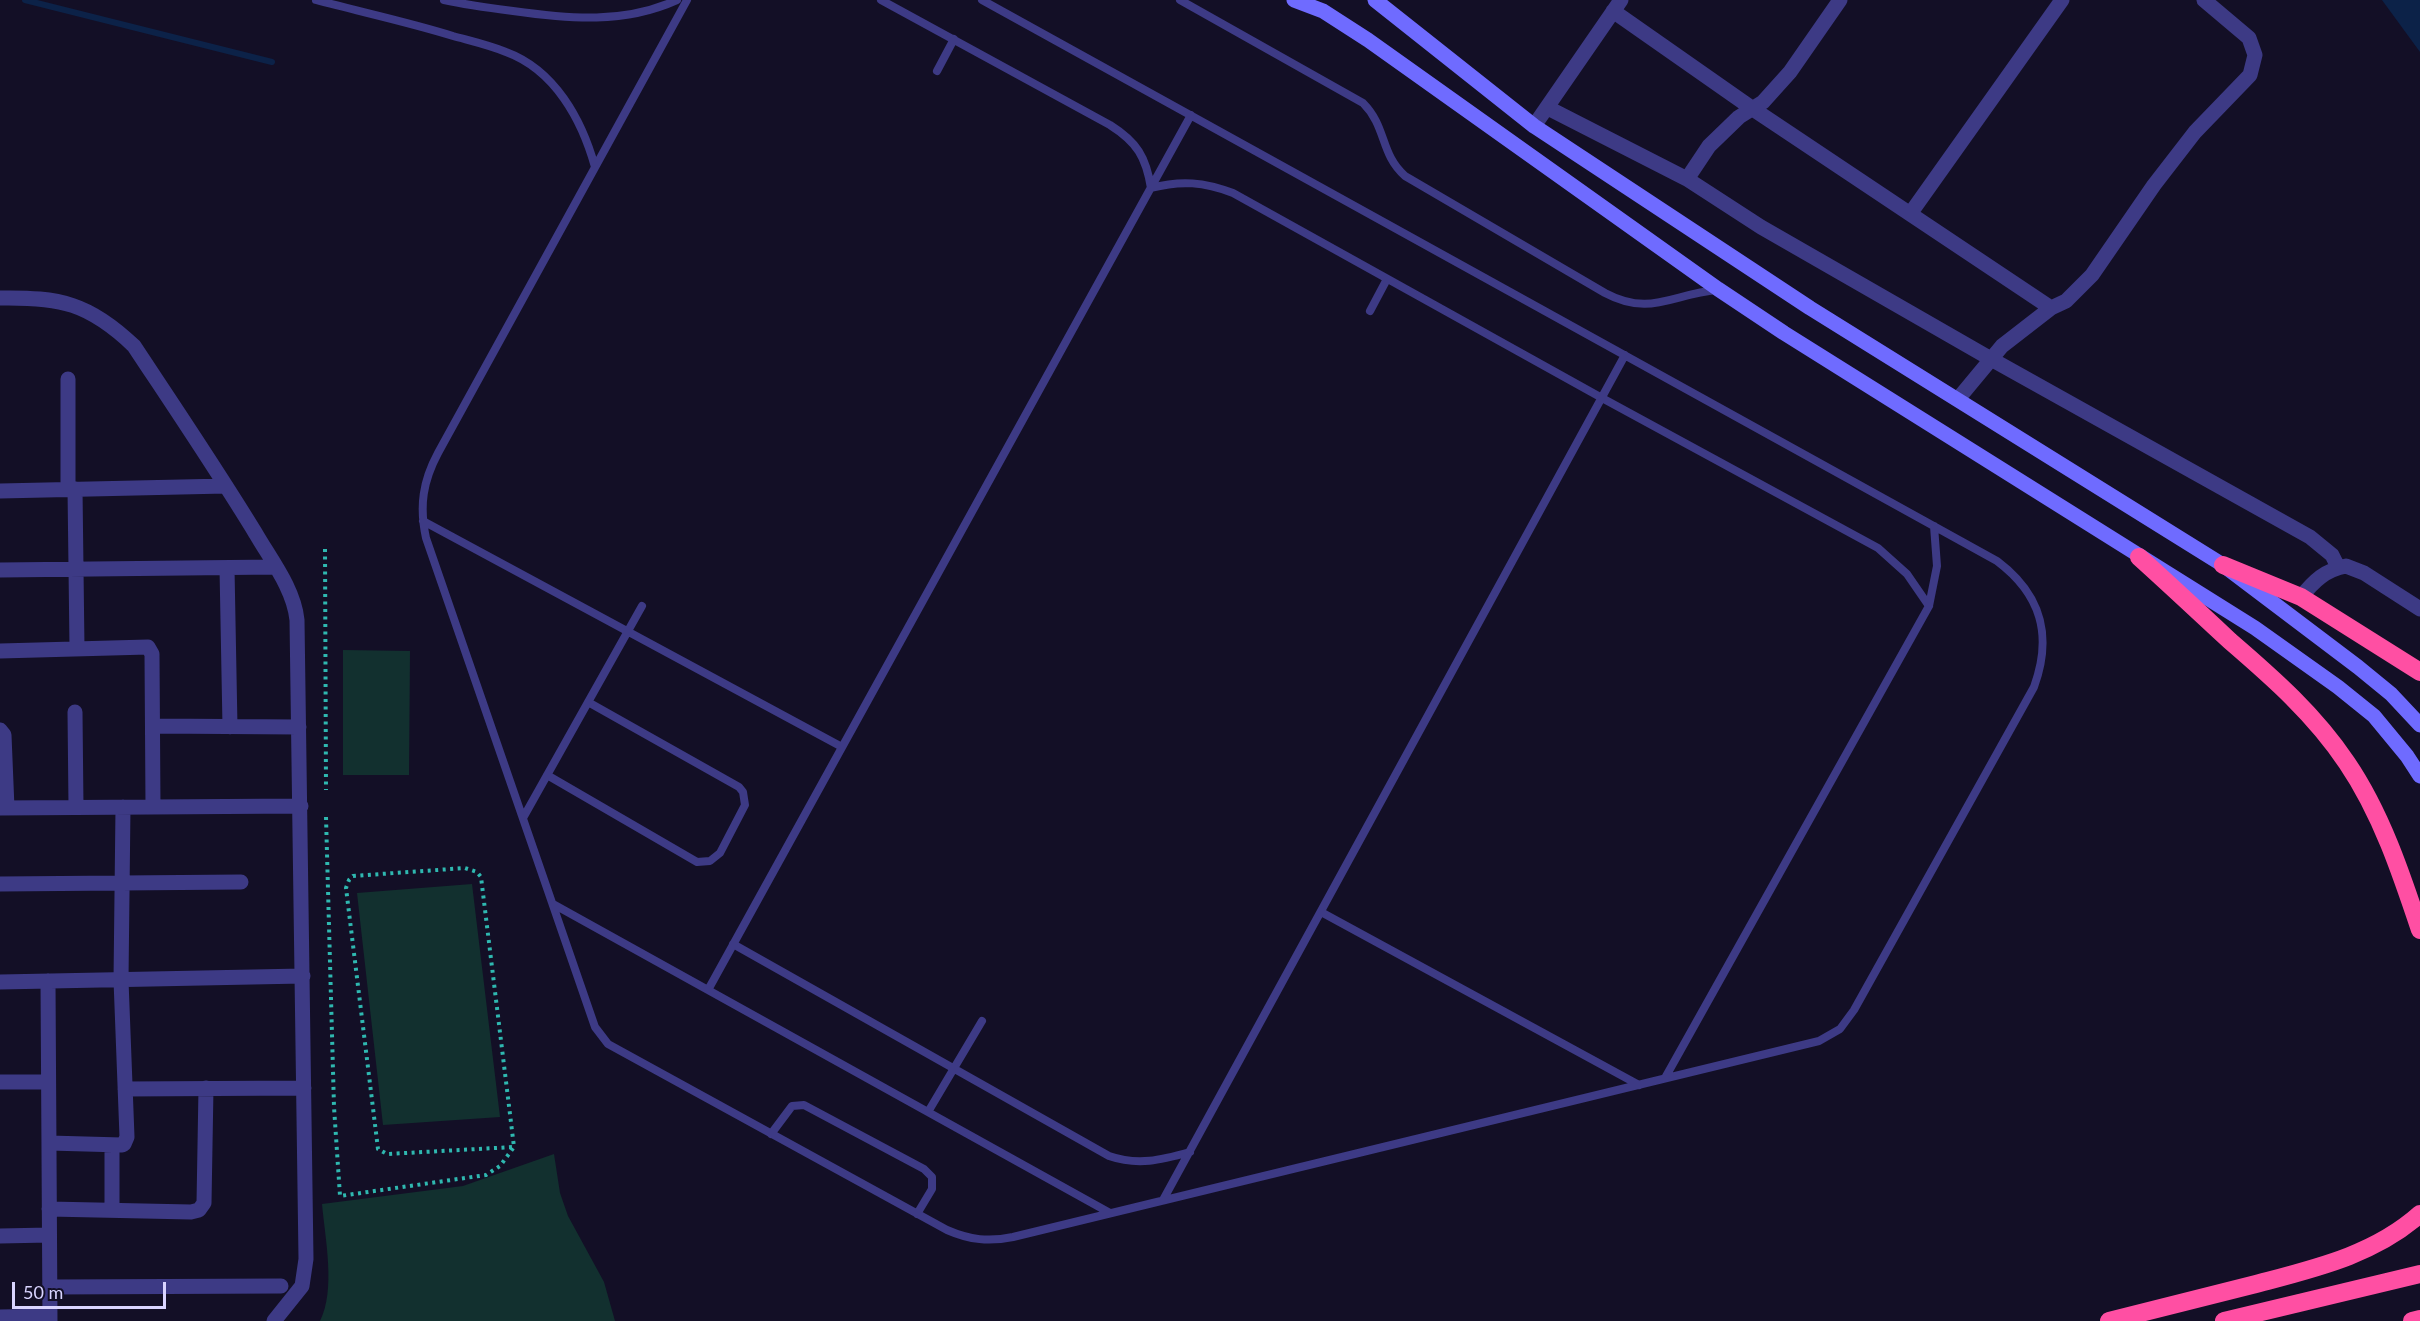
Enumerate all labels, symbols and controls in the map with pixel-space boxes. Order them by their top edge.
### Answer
scale bar [15,1270,170,1308]
text: 50 m [23,1281,63,1303]

